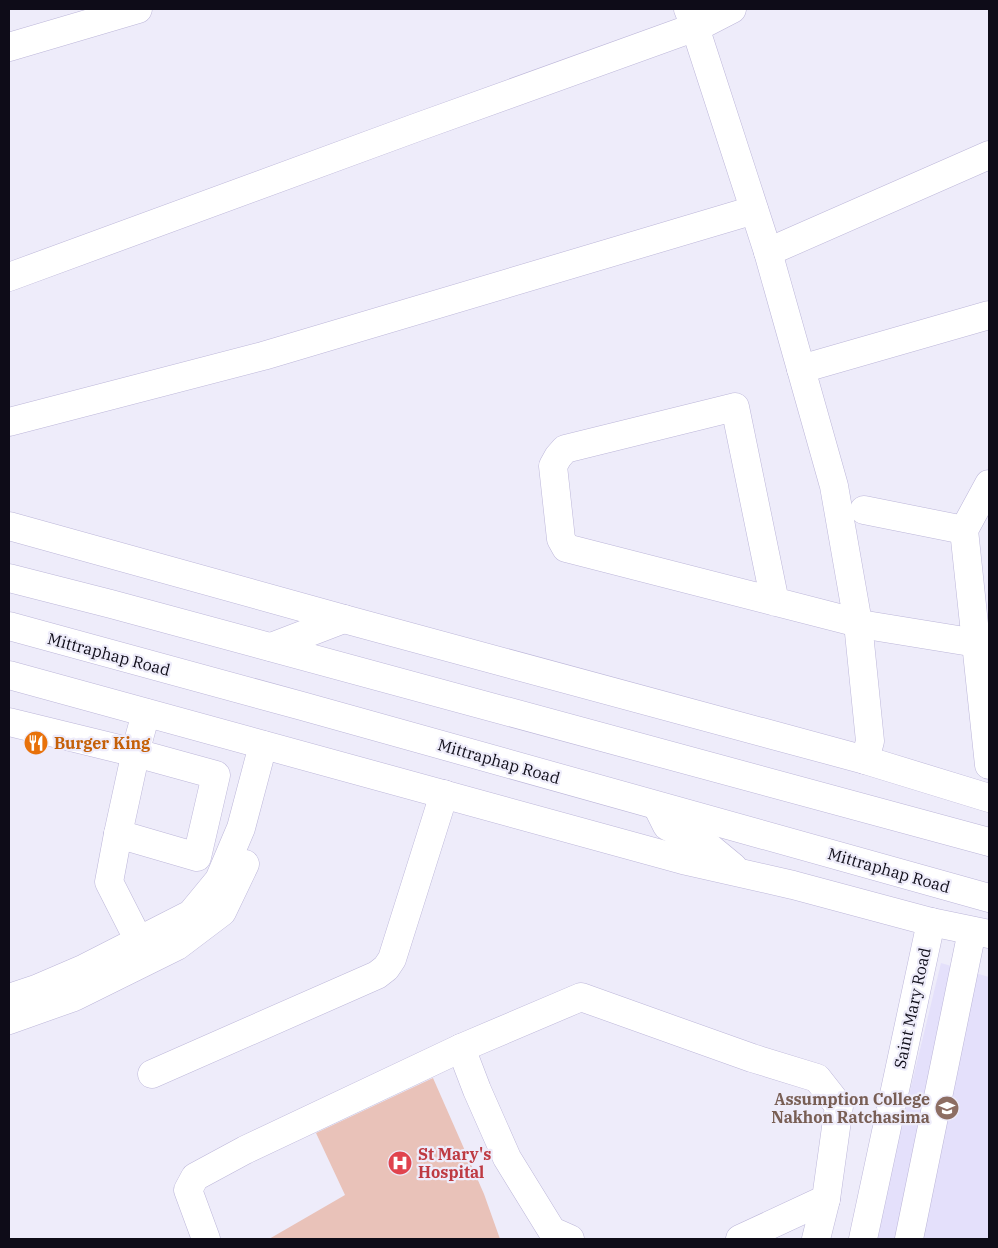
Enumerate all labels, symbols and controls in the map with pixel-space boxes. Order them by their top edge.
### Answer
street label: Mittraphap Road [45,628,173,680]
restaurant icon: Burger King [23,730,49,756]
place label: Burger King [54,733,151,753]
street label: Mittraphap Road [436,734,563,788]
street label: Mittraphap Road [826,843,953,897]
street label: Saint Mary Road [889,945,935,1070]
place label: Assumption College Nakhon Ratchasima [771,1089,930,1127]
school or university icon: Assumption College Nakhon Ratchasima [934,1095,960,1121]
place label: St Mary's Hospital [418,1144,491,1182]
hospital icon: St Mary's Hospital [387,1150,413,1176]

